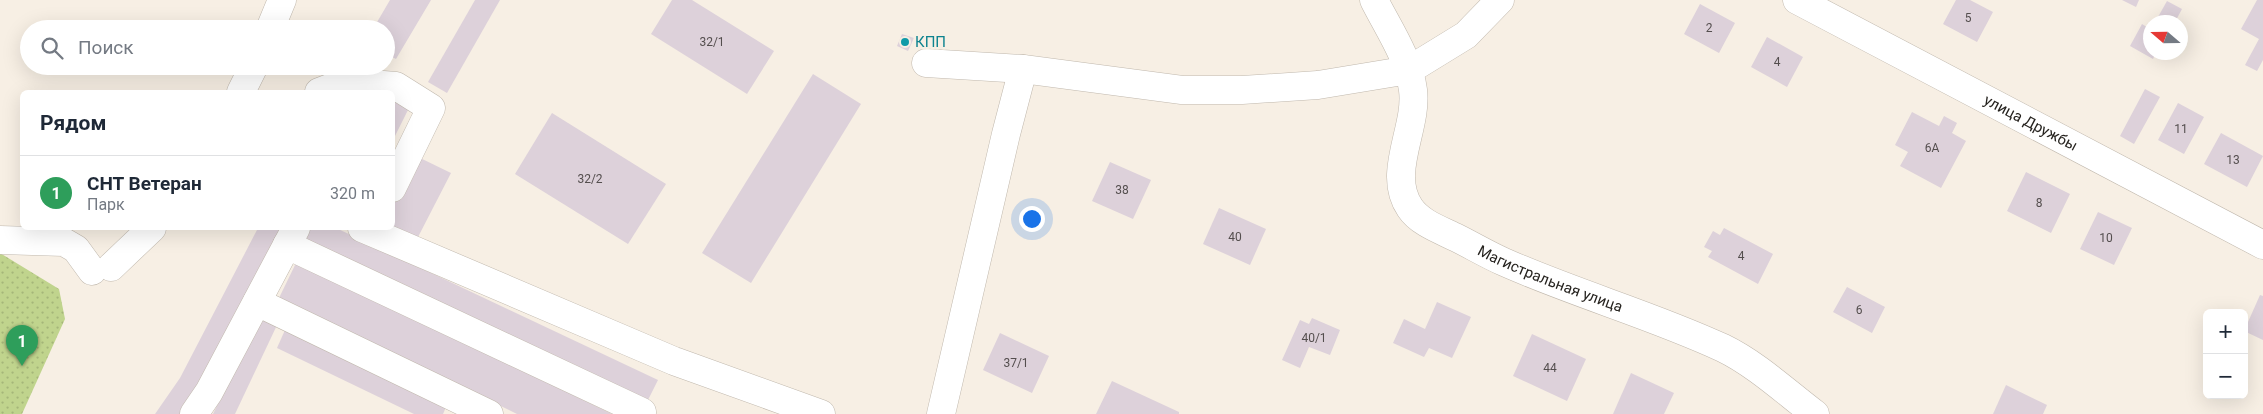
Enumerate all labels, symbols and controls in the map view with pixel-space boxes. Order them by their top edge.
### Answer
house number: 5 [1965,11,1972,25]
north arrow [2143,15,2188,60]
search box [20,20,395,75]
house number: 2 [1706,21,1713,35]
place label: КПП [915,33,946,51]
icon: search [38,34,66,62]
house number: 32/1 [699,35,725,49]
text: Поиск [78,36,134,59]
marker: КПП [899,36,911,48]
house number: 4 [1774,55,1781,69]
street label: улица Дружбы [1981,91,2081,155]
text: Рядом [40,111,106,135]
house number: 11 [2174,122,2188,136]
house number: 6А [1925,141,1939,155]
house number: 13 [2226,153,2240,167]
text: СНТ Ветеран [87,172,202,195]
house number: 32/2 [577,172,603,186]
house number: 38 [1115,183,1129,197]
text: 1 [51,184,61,203]
text: 320 m [330,184,375,203]
text: Парк [87,195,125,214]
house number: 8 [2036,196,2043,210]
your location [1019,206,1045,232]
house number: 40 [1228,230,1242,244]
house number: 10 [2099,231,2113,245]
street label: Магистральная улица [1475,242,1625,316]
house number: 4 [1738,249,1745,263]
house number: 6 [1856,303,1863,317]
map controls [2203,309,2248,399]
button: + [2203,309,2248,354]
pin: 1 [6,325,38,366]
house number: 40/1 [1301,331,1327,345]
button: − [2203,354,2248,399]
house number: 37/1 [1003,356,1029,370]
house number: 44 [1543,361,1557,375]

